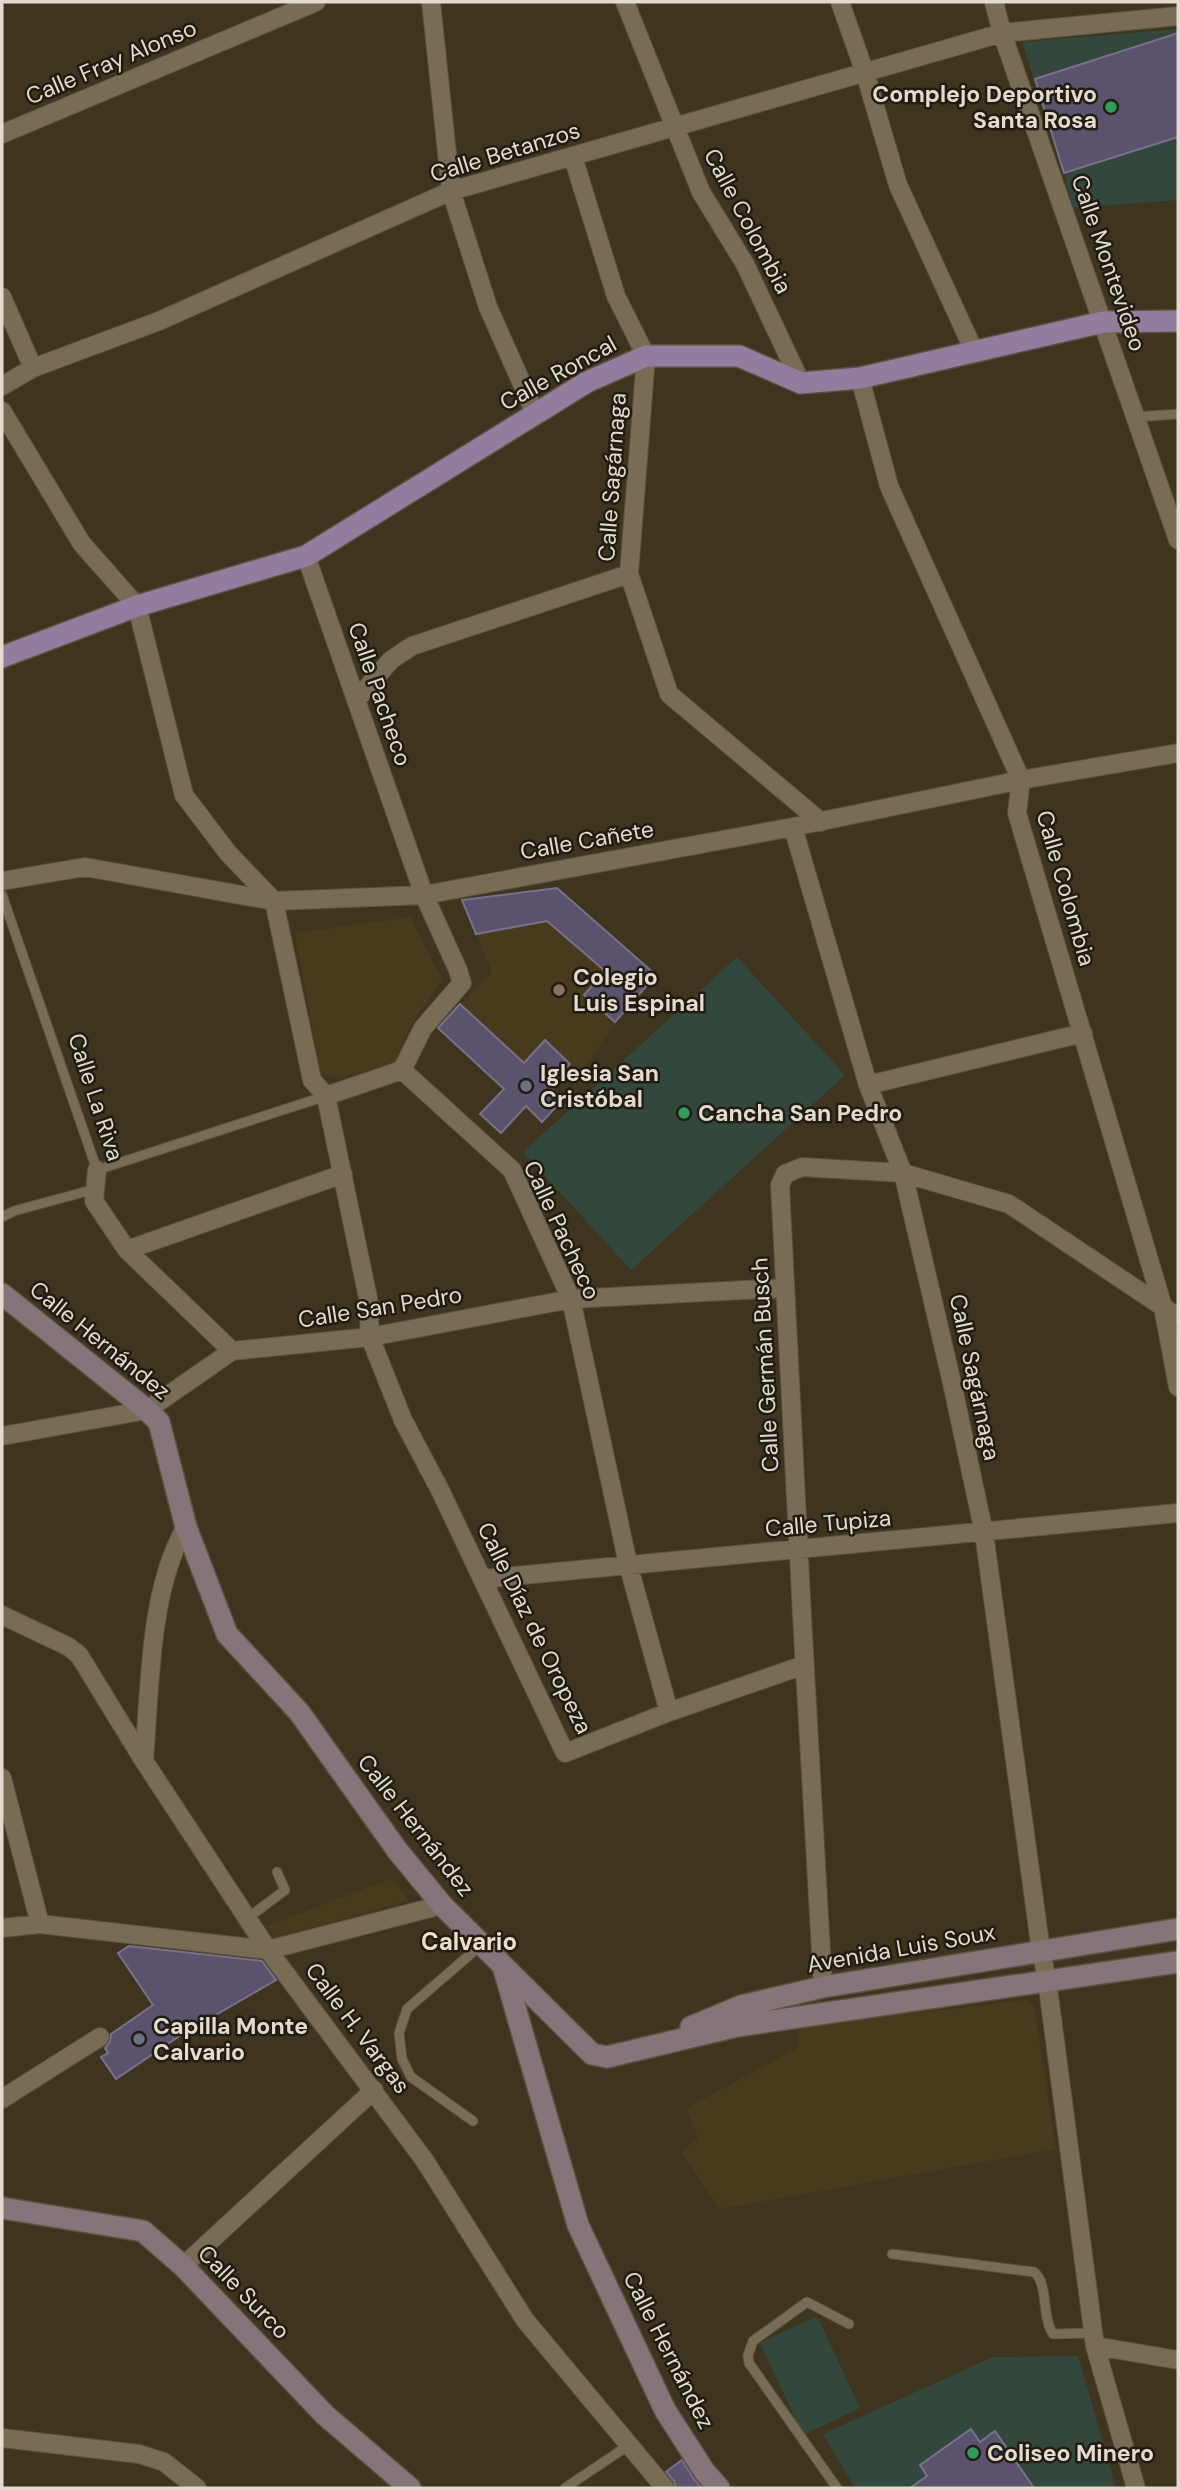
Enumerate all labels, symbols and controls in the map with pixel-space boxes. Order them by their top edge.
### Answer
street label: Calle Fray Alonso [21,12,201,112]
place label: Complejo Deportivo Santa Rosa [872,79,1097,135]
marker: Complejo Deportivo Santa Rosa [1103,99,1119,115]
street label: Calle Betanzos [426,115,584,189]
street label: Calle Colombia [697,143,799,299]
street label: Calle Montevideo [1065,171,1153,355]
street label: Calle Roncal [494,329,622,417]
street label: Calle Sagárnaga [591,392,633,562]
street label: Calle Pacheco [341,618,419,770]
street label: Calle Colombia [1029,807,1103,969]
street label: Calle Cañete [518,813,656,867]
place label: Colegio Luis Espinal [573,962,705,1018]
marker: Colegio Luis Espinal [551,982,567,998]
street label: Calle La Riva [61,1029,131,1165]
place label: Iglesia San Cristóbal [540,1058,659,1114]
marker: Iglesia San Cristóbal [518,1078,534,1094]
place label: Cancha San Pedro [698,1098,902,1128]
marker: Cancha San Pedro [676,1105,692,1121]
street label: Calle Pacheco [517,1156,607,1304]
street label: Calle Germán Busch [744,1257,786,1473]
street label: Calle Hernández [23,1274,177,1406]
street label: Calle San Pedro [296,1279,464,1335]
street label: Calle Sagárnaga [943,1291,1007,1463]
street label: Calle Tupiza [764,1503,892,1543]
street label: Calle Díaz de Oropeza [471,1517,599,1739]
street label: Calle Hernández [351,1748,481,1902]
street label: Avenida Luis Soux [805,1917,997,1979]
district label: Calvario [421,1926,517,1957]
street label: Calle H. Vargas [299,1956,417,2100]
place label: Capilla Monte Calvario [153,2011,308,2067]
marker: Capilla Monte Calvario [131,2031,147,2047]
street label: Calle Surco [192,2238,296,2346]
street label: Calle Hernández [616,2266,722,2434]
place label: Coliseo Minero [987,2438,1154,2468]
marker: Coliseo Minero [965,2445,981,2461]

